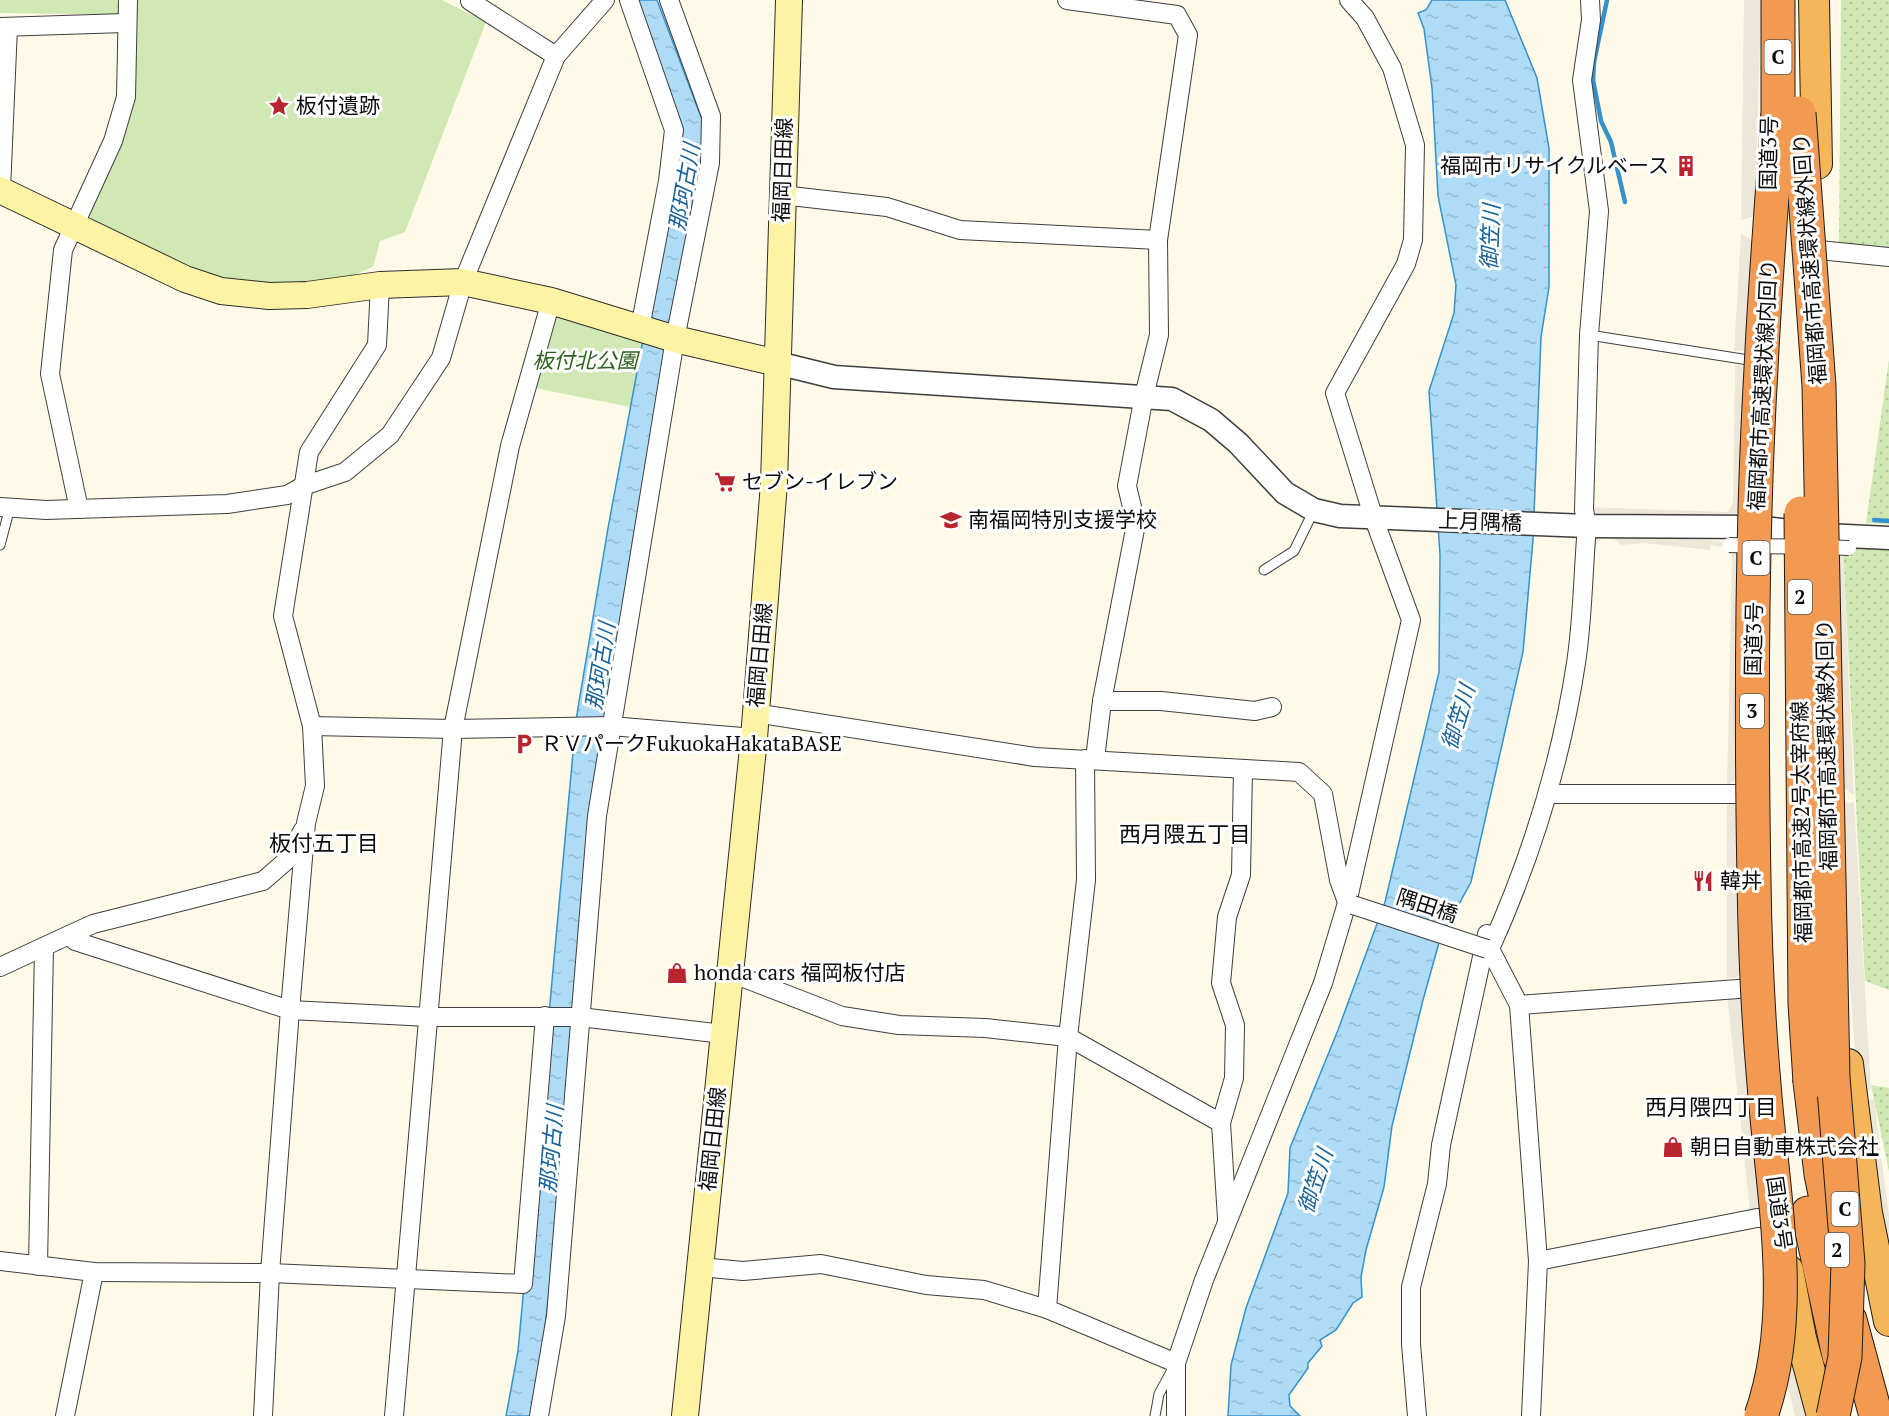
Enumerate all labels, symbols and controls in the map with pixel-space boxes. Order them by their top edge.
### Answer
road number: C [1764,40,1792,74]
place label: 板付遺跡 [296,91,380,119]
place icon: 板付遺跡 [267,94,291,118]
street label: 国道3号 [1753,116,1783,190]
street label: 福岡日田線 [766,117,798,223]
street label: 福岡都市高速環状線外回り [1786,132,1832,386]
water label: 那珂古川 [662,139,706,233]
place label: 福岡市リサイクルベース [1440,151,1669,179]
building icon: 福岡市リサイクルベース [1674,154,1698,178]
water label: 御笠川 [1474,202,1505,270]
street label: 福岡都市高速環状線内回り [1741,258,1783,512]
park label: 板付北公園 [533,346,640,374]
place label: セブン-イレブン [742,467,898,495]
supermarket icon: セブン-イレブン [713,470,737,494]
place label: 南福岡特別支援学校 [968,505,1157,533]
street label: 上月隅橋 [1438,506,1522,536]
school or university icon: 南福岡特別支援学校 [939,508,963,532]
road number: C [1742,541,1770,575]
road number: 2 [1788,580,1812,614]
street label: 福岡日田線 [740,601,778,708]
street label: 国道3号 [1738,602,1768,676]
water label: 那珂古川 [578,618,621,712]
street label: 福岡都市高速環状線外回り [1810,619,1842,871]
water label: 御笠川 [1434,679,1482,753]
road number: 3 [1740,694,1764,728]
street label: 福岡都市高速2号太宰府線 [1785,701,1817,943]
place label: ＲＶパークFukuokaHakataBASE [541,729,842,757]
parking icon: ＲＶパークFukuokaHakataBASE [512,732,536,756]
district label: 西月隈五丁目 [1119,819,1251,848]
district label: 板付五丁目 [269,828,379,857]
place label: 韓丼 [1720,866,1762,894]
restaurant icon: 韓丼 [1691,869,1715,893]
street label: 隅田橋 [1393,882,1462,928]
place label: honda cars 福岡板付店 [694,958,905,986]
shop icon: honda cars 福岡板付店 [665,961,689,985]
street label: 福岡日田線 [693,1085,731,1193]
district label: 西月隈四丁目 [1645,1092,1777,1121]
water label: 那珂古川 [532,1102,569,1194]
place label: 朝日自動車株式会社 [1690,1132,1879,1160]
shop icon: 朝日自動車株式会社 [1661,1135,1685,1159]
water label: 御笠川 [1291,1143,1339,1217]
street label: 国道3号 [1761,1174,1799,1252]
road number: C [1832,1192,1858,1226]
road number: 2 [1825,1233,1849,1267]

